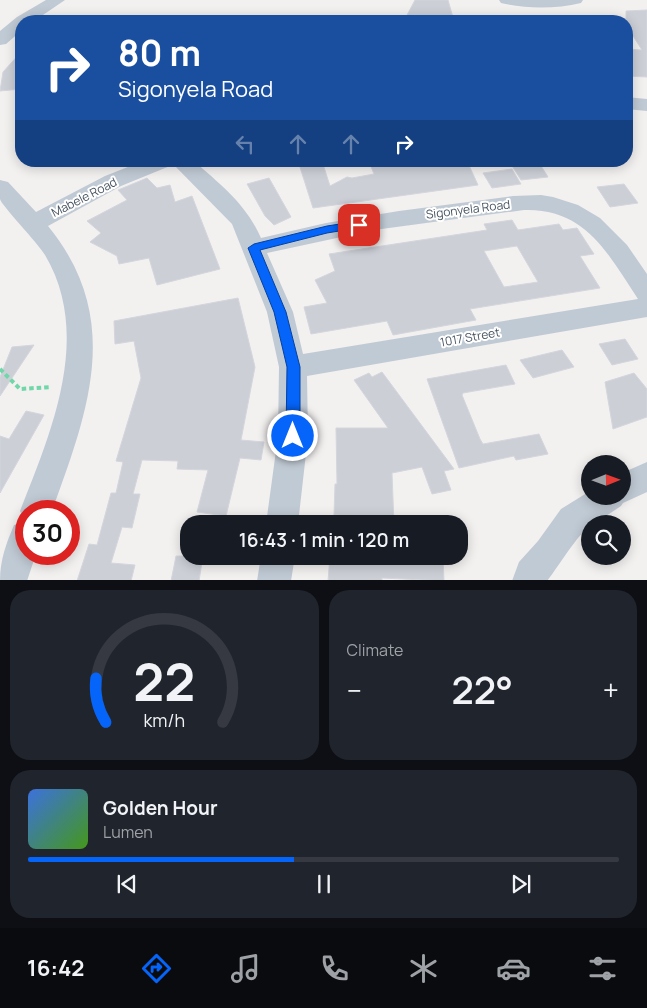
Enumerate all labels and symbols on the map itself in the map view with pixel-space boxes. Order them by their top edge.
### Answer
street label: Mabele Road [48,173,120,221]
street label: Sigonyela Road [425,195,511,223]
pin [338,204,380,246]
street label: 1017 Street [439,323,501,351]
position arrow [266,409,318,461]
north arrow [581,455,631,505]
speed limit sign: 30 [15,500,80,565]

